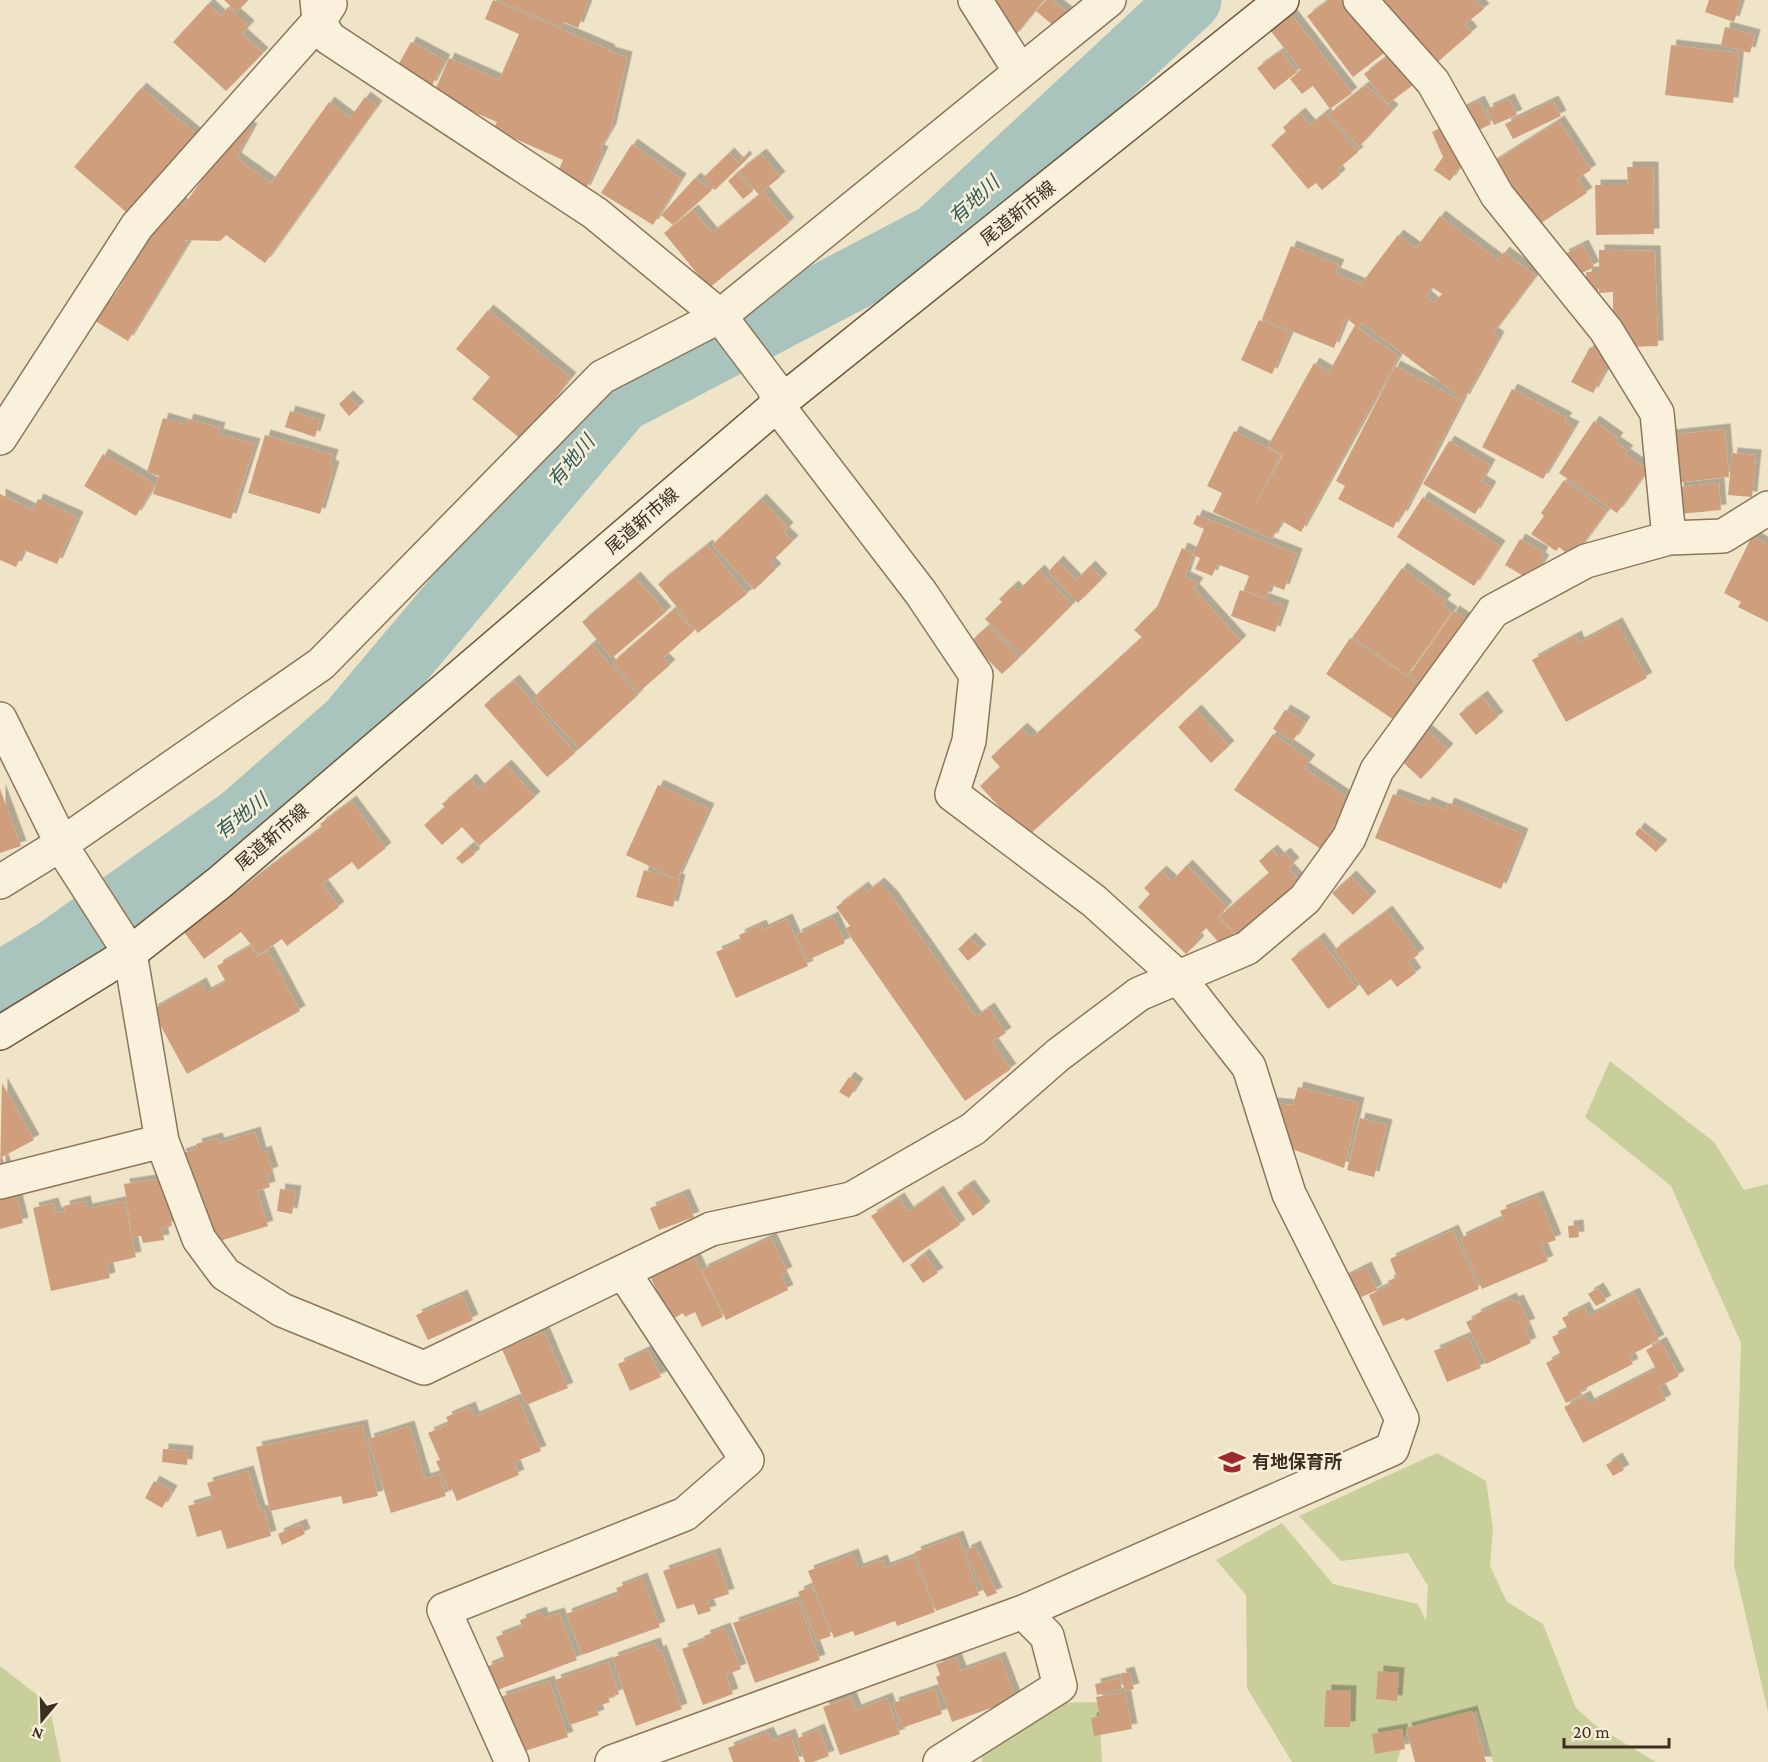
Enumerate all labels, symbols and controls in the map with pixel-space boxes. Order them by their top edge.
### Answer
water label: 有地川 [945,170,1005,229]
street label: 尾道新市線 [977,177,1059,249]
water label: 有地川 [543,429,600,491]
street label: 尾道新市線 [601,484,683,558]
water label: 有地川 [211,788,273,843]
street label: 尾道新市線 [231,800,313,874]
school or university icon: 有地保育所 [1217,1447,1247,1477]
place label: 有地保育所 [1252,1452,1342,1472]
north arrow [12,1690,72,1750]
scale bar [1564,1711,1669,1749]
text: 20 m [1573,1722,1610,1742]
text: N [29,1724,45,1744]

